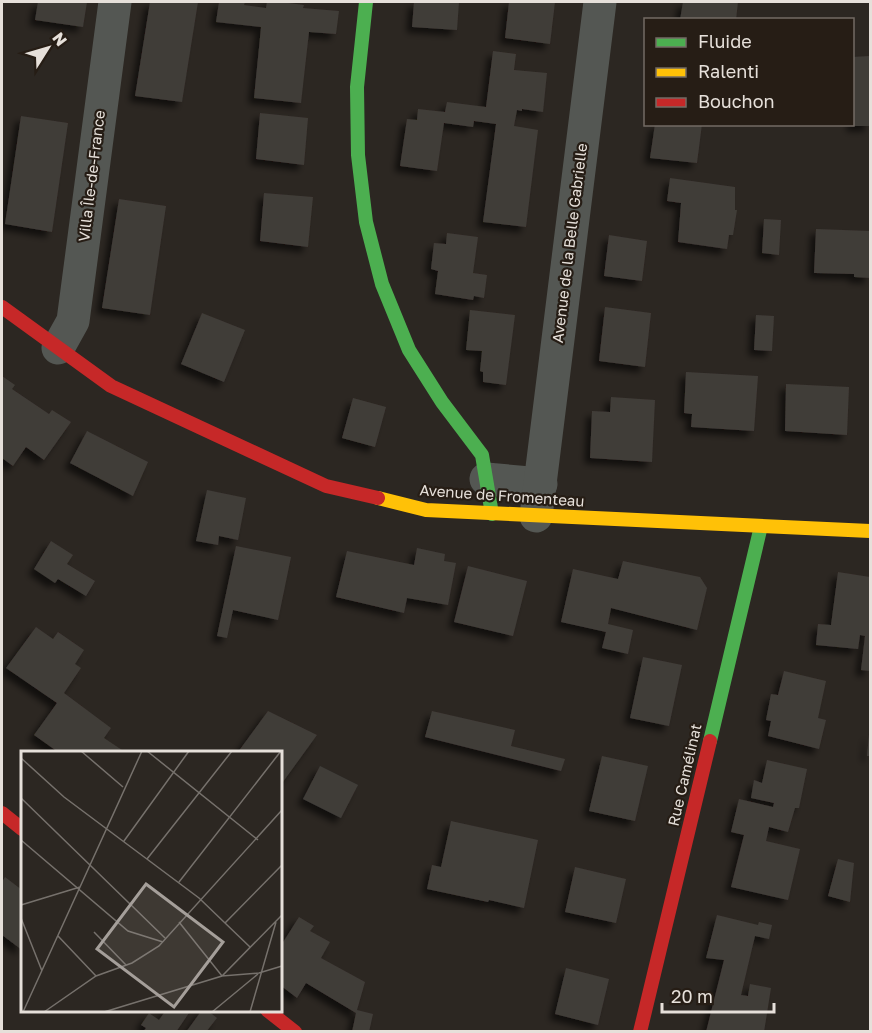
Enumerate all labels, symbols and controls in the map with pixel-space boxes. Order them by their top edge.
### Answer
north arrow [18,18,78,78]
legend [644,18,854,126]
text: N [48,28,72,50]
text: Fluide [698,30,752,52]
text: Ralenti [698,60,759,82]
text: Bouchon [698,90,775,112]
street label: Villa Île-de-France [74,109,108,243]
street label: Avenue de la Belle Gabrielle [548,142,590,344]
street label: Avenue de Fromenteau [419,480,585,510]
street label: Rue Camélinat [664,722,705,828]
inset map [21,751,282,1012]
scale bar [662,976,774,1014]
text: 20 m [671,985,713,1007]

